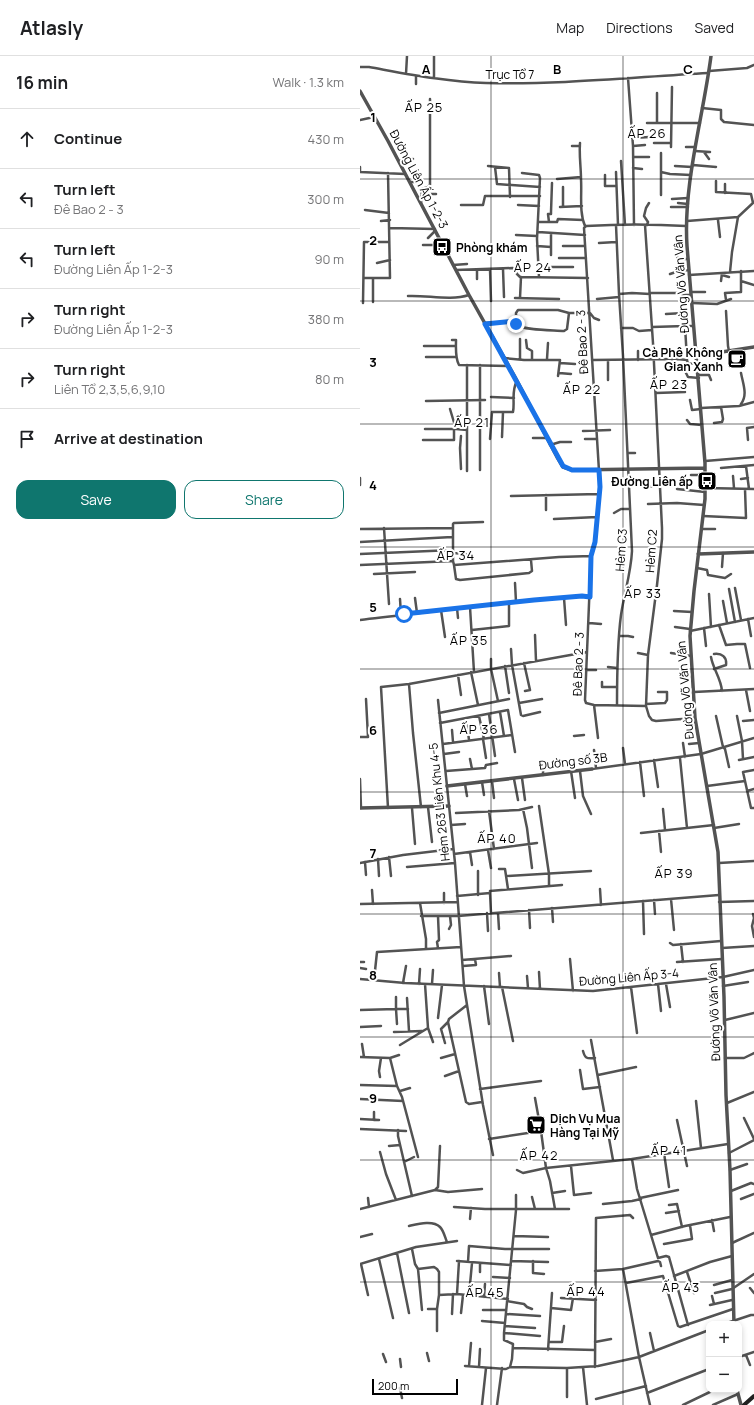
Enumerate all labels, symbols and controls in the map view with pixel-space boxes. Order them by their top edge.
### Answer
text: Atlasly [20,15,83,41]
text: Map [556,18,584,37]
text: Directions [606,18,673,37]
text: Saved [695,18,734,37]
text: A [422,60,431,78]
text: B [553,60,561,78]
text: C [683,60,693,78]
street label: Trục Tổ 7 [486,66,534,83]
text: 16 min [16,71,68,94]
text: Walk · 1.3 km [272,73,344,91]
district label: ẤP 25 [405,98,443,116]
text: 1 [370,108,376,126]
district label: ẤP 26 [627,124,667,142]
street label: Đường Liên Ấp 1-2-3 [386,127,452,231]
icon: ahead [16,128,38,150]
text: Continue [54,128,122,149]
text: 430 m [308,130,344,148]
text: Turn left [54,179,116,200]
icon: left [16,188,38,210]
text: 300 m [307,190,344,208]
text: Đê Bao 2 - 3 [54,200,124,218]
text: 2 [369,231,377,249]
street label: Đường Võ Văn Vân [669,234,693,334]
bus stop icon: Phòng khám [431,236,453,258]
text: Turn left [54,239,116,260]
place label: Phòng khám [456,239,528,256]
icon: left [16,248,38,270]
text: 90 m [314,250,344,268]
district label: ẤP 24 [514,258,552,276]
text: Đường Liên Ấp 1-2-3 [54,260,173,278]
text: Turn right [54,299,125,320]
icon: right [16,308,38,330]
street label: Đê Bao 2 - 3 [572,309,592,375]
text: 380 m [308,310,344,328]
route end [507,315,525,333]
text: Đường Liên Ấp 1-2-3 [54,320,173,338]
place label: Cà Phê Không Gian Xanh [642,344,723,375]
cafe icon: Cà Phê Không Gian Xanh [726,348,748,370]
text: 3 [369,353,377,371]
text: Turn right [54,359,125,380]
icon: right [16,368,38,390]
text: 80 m [315,370,344,388]
district label: ẤP 23 [650,375,688,393]
text: Liên Tổ 2,3,5,6,9,10 [54,380,165,398]
district label: ẤP 22 [563,380,601,398]
district label: ẤP 21 [454,413,490,431]
icon: arrive [16,428,38,450]
text: Arrive at destination [54,428,203,449]
bus stop icon: Đường Liên ấp [696,470,718,492]
place label: Đường Liên ấp [611,473,693,490]
text: 4 [369,476,377,494]
button: Save [16,480,176,519]
button: Share [184,480,344,519]
street label: Hẻm C3 [611,528,631,572]
street label: Hẻm C2 [641,529,661,573]
district label: ẤP 34 [437,546,475,564]
district label: ẤP 33 [624,584,662,602]
text: 5 [369,598,377,616]
route start [395,605,413,623]
district label: ẤP 35 [450,631,488,649]
street label: Đê Bao 2 - 3 [568,632,588,696]
street label: Đường Võ Văn Vân [672,640,698,740]
district label: ẤP 36 [460,720,498,738]
text: 6 [369,721,377,739]
street label: Hẻm 263 Liên Khu 4-5 [424,742,454,862]
street label: Đường số 3B [538,748,608,774]
district label: ẤP 40 [477,829,517,847]
text: 7 [370,844,377,862]
district label: ẤP 39 [655,864,693,882]
street label: Đường Võ Văn Vân [704,962,724,1062]
street label: Đường Liên Ấp 3-4 [578,964,680,990]
text: 8 [369,966,377,984]
text: 9 [369,1089,377,1107]
place label: Dịch Vụ Mua Hàng Tại Mỹ [550,1110,621,1141]
supermarket icon: Dịch Vụ Mua Hàng Tại Mỹ [525,1114,547,1136]
district label: ẤP 41 [651,1141,687,1159]
district label: ẤP 42 [520,1146,558,1164]
district label: ẤP 43 [662,1278,700,1296]
district label: ẤP 44 [566,1282,606,1300]
district label: ẤP 45 [466,1283,504,1301]
map controls [706,1321,742,1393]
button: + [706,1321,742,1357]
button: − [706,1357,742,1393]
scale bar [372,1377,458,1396]
text: 200 m [378,1378,409,1393]

